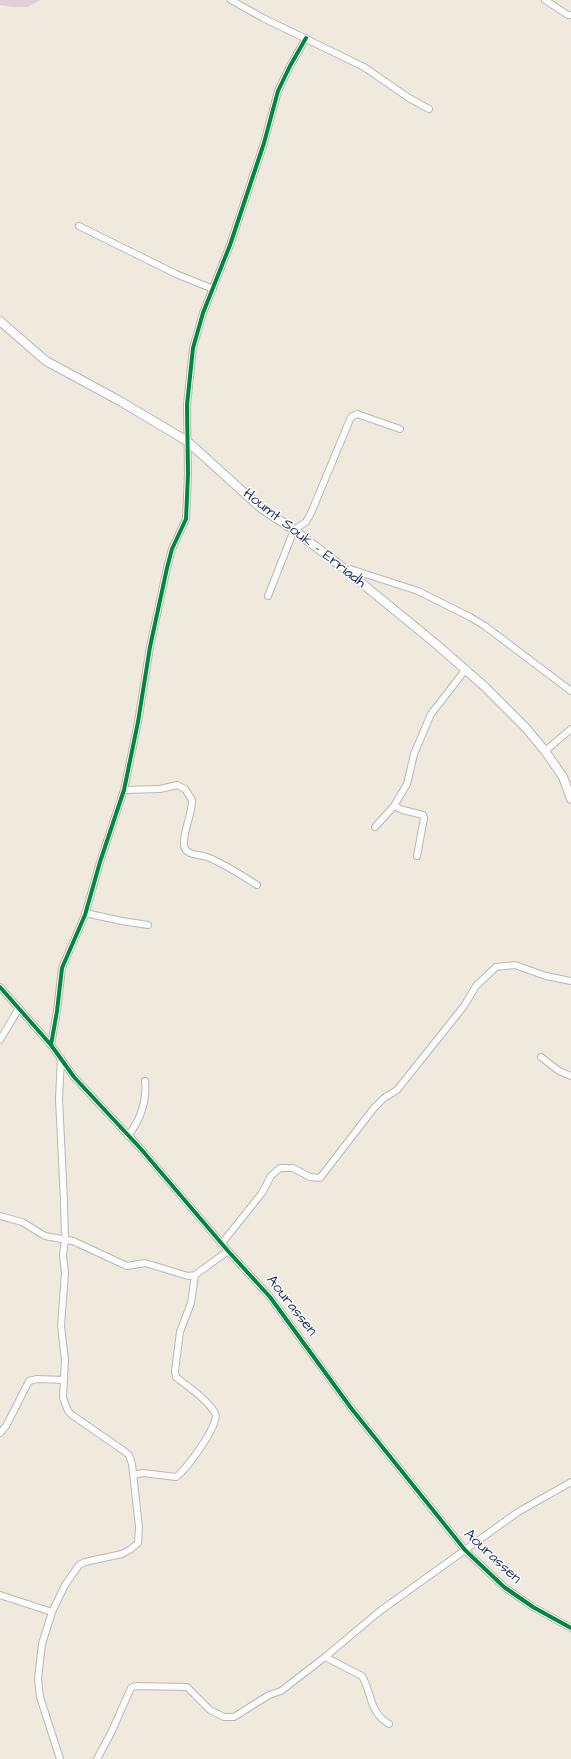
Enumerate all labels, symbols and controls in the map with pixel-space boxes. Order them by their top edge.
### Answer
street label: Houmt Souk - Erriadh [239,485,369,593]
street label: Aourassen [262,1272,320,1340]
street label: Aourassen [459,1526,525,1588]

